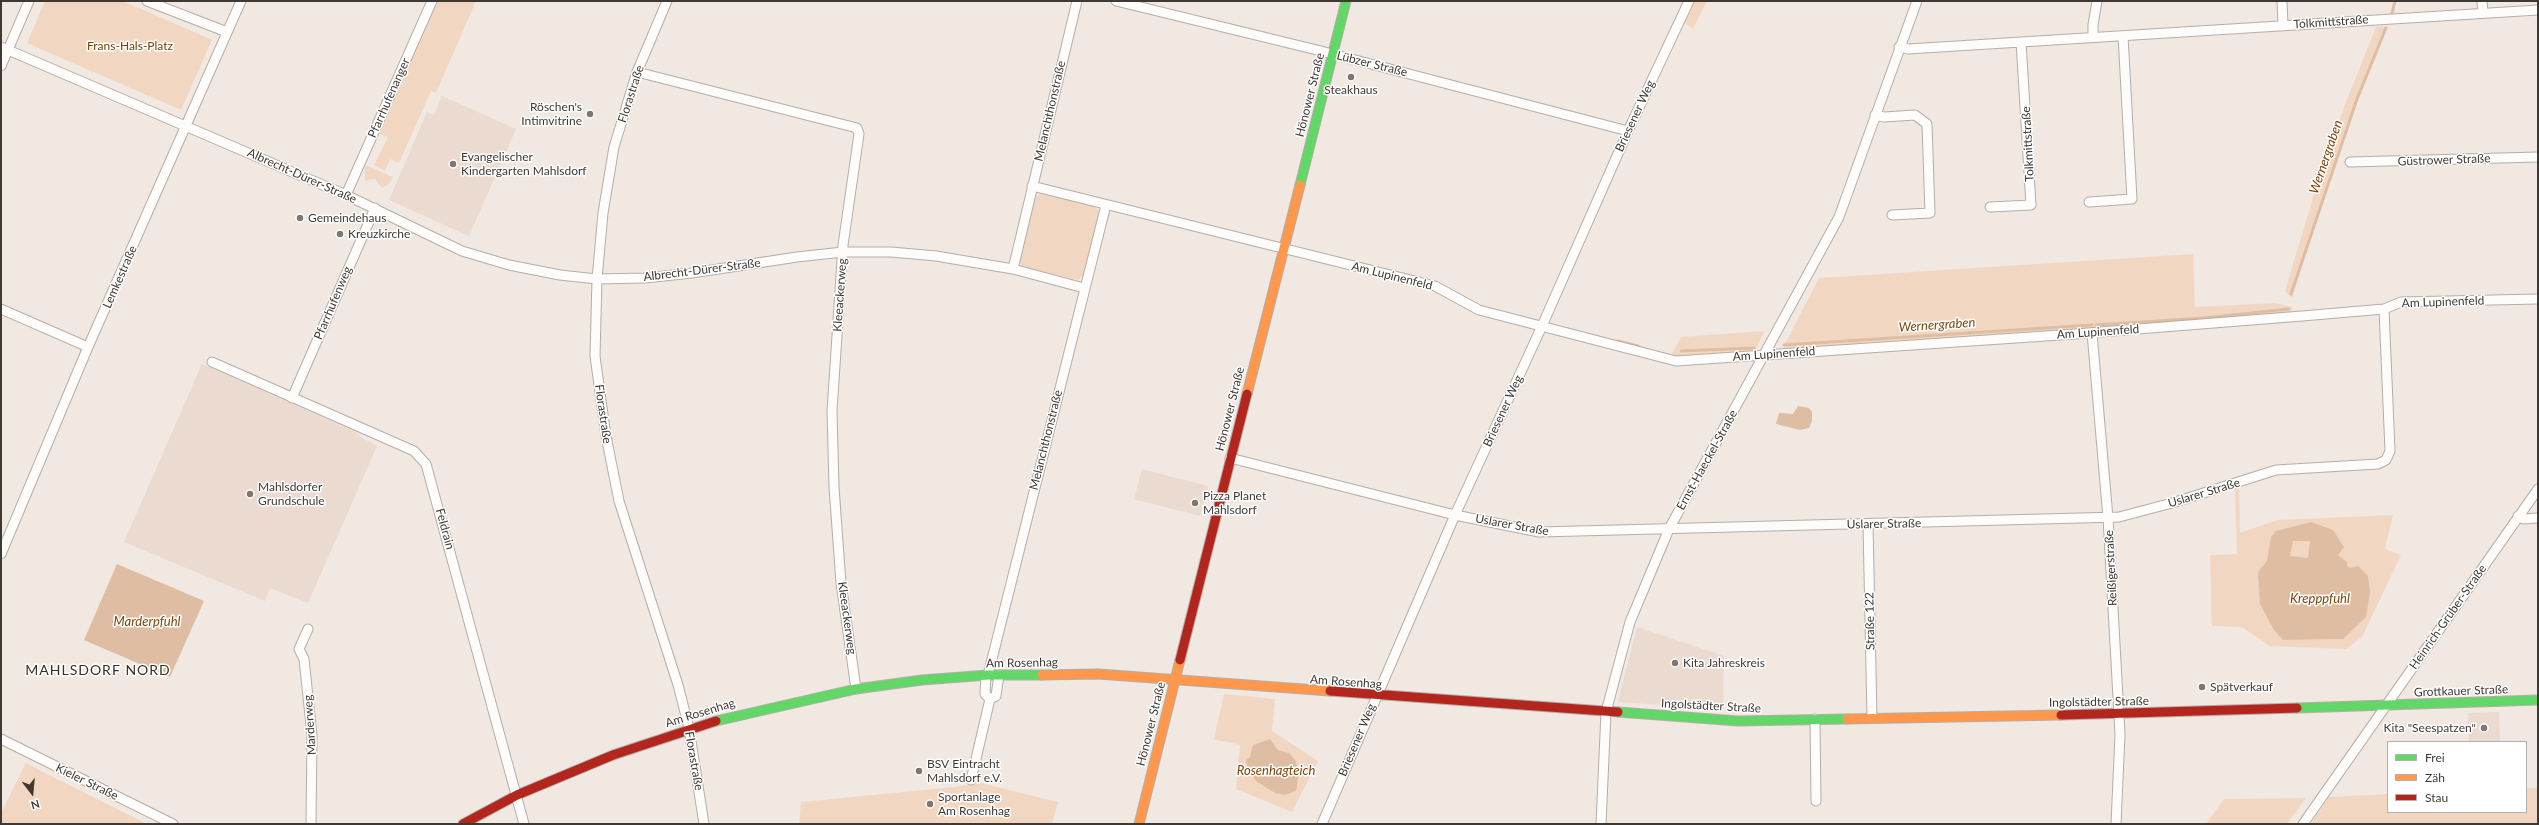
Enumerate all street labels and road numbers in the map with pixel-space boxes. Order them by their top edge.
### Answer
street label: Tolkmittstraße [2293,12,2369,32]
street label: Lübzer Straße [1335,48,1409,80]
street label: Hönower Straße [1293,51,1327,139]
street label: Pfarrhufenanger [365,56,413,140]
street label: Melanchthonstraße [1031,59,1069,163]
street label: Florastraße [615,63,647,125]
street label: Briesener Weg [1612,78,1658,154]
street label: Tolkmittstraße [2019,106,2037,182]
street label: Albrecht-Dürer-Straße [245,145,359,207]
street label: Güstrower Straße [2397,151,2491,169]
street label: Lemkestraße [100,243,140,311]
street label: Albrecht-Dürer-Straße [643,256,761,284]
street label: Kleeackerweg [830,258,850,332]
street label: Am Lupinenfeld [1350,259,1434,293]
street label: Pfarrhufenweg [311,264,355,342]
street label: Am Lupinenfeld [2401,293,2485,311]
street label: Am Lupinenfeld [2056,322,2140,342]
street label: Am Lupinenfeld [1732,344,1816,364]
street label: Hönower Straße [1213,365,1247,453]
street label: Briesener Weg [1480,373,1526,449]
street label: Florastraße [592,383,614,445]
street label: Melanchthonstraße [1027,388,1065,492]
street label: Ernst-Haeckel-Straße [1673,407,1741,513]
street label: Uslarer Straße [2166,475,2242,511]
street label: Feldrain [433,507,457,551]
street label: Uslarer Straße [1474,511,1550,539]
street label: Uslarer Straße [1847,516,1921,532]
street label: Reißigerstraße [2102,530,2120,606]
street label: Heinrich-Grüber-Straße [2406,562,2490,672]
street label: Kleeackerweg [835,581,859,655]
street label: Straße 122 [1862,592,1878,650]
street label: Am Rosenhag [986,655,1058,671]
street label: Am Rosenhag [1310,672,1382,692]
street label: Hönower Straße [1134,680,1168,768]
street label: Grottkauer Straße [2414,682,2508,700]
street label: Marderweg [301,694,319,756]
street label: Ingolstädter Straße [2049,694,2149,710]
street label: Am Rosenhag [663,696,737,730]
street label: Ingolstädter Straße [1661,696,1761,716]
street label: Briesener Weg [1335,701,1379,779]
street label: Florastraße [682,730,706,792]
street label: Kieler Straße [53,761,121,803]

